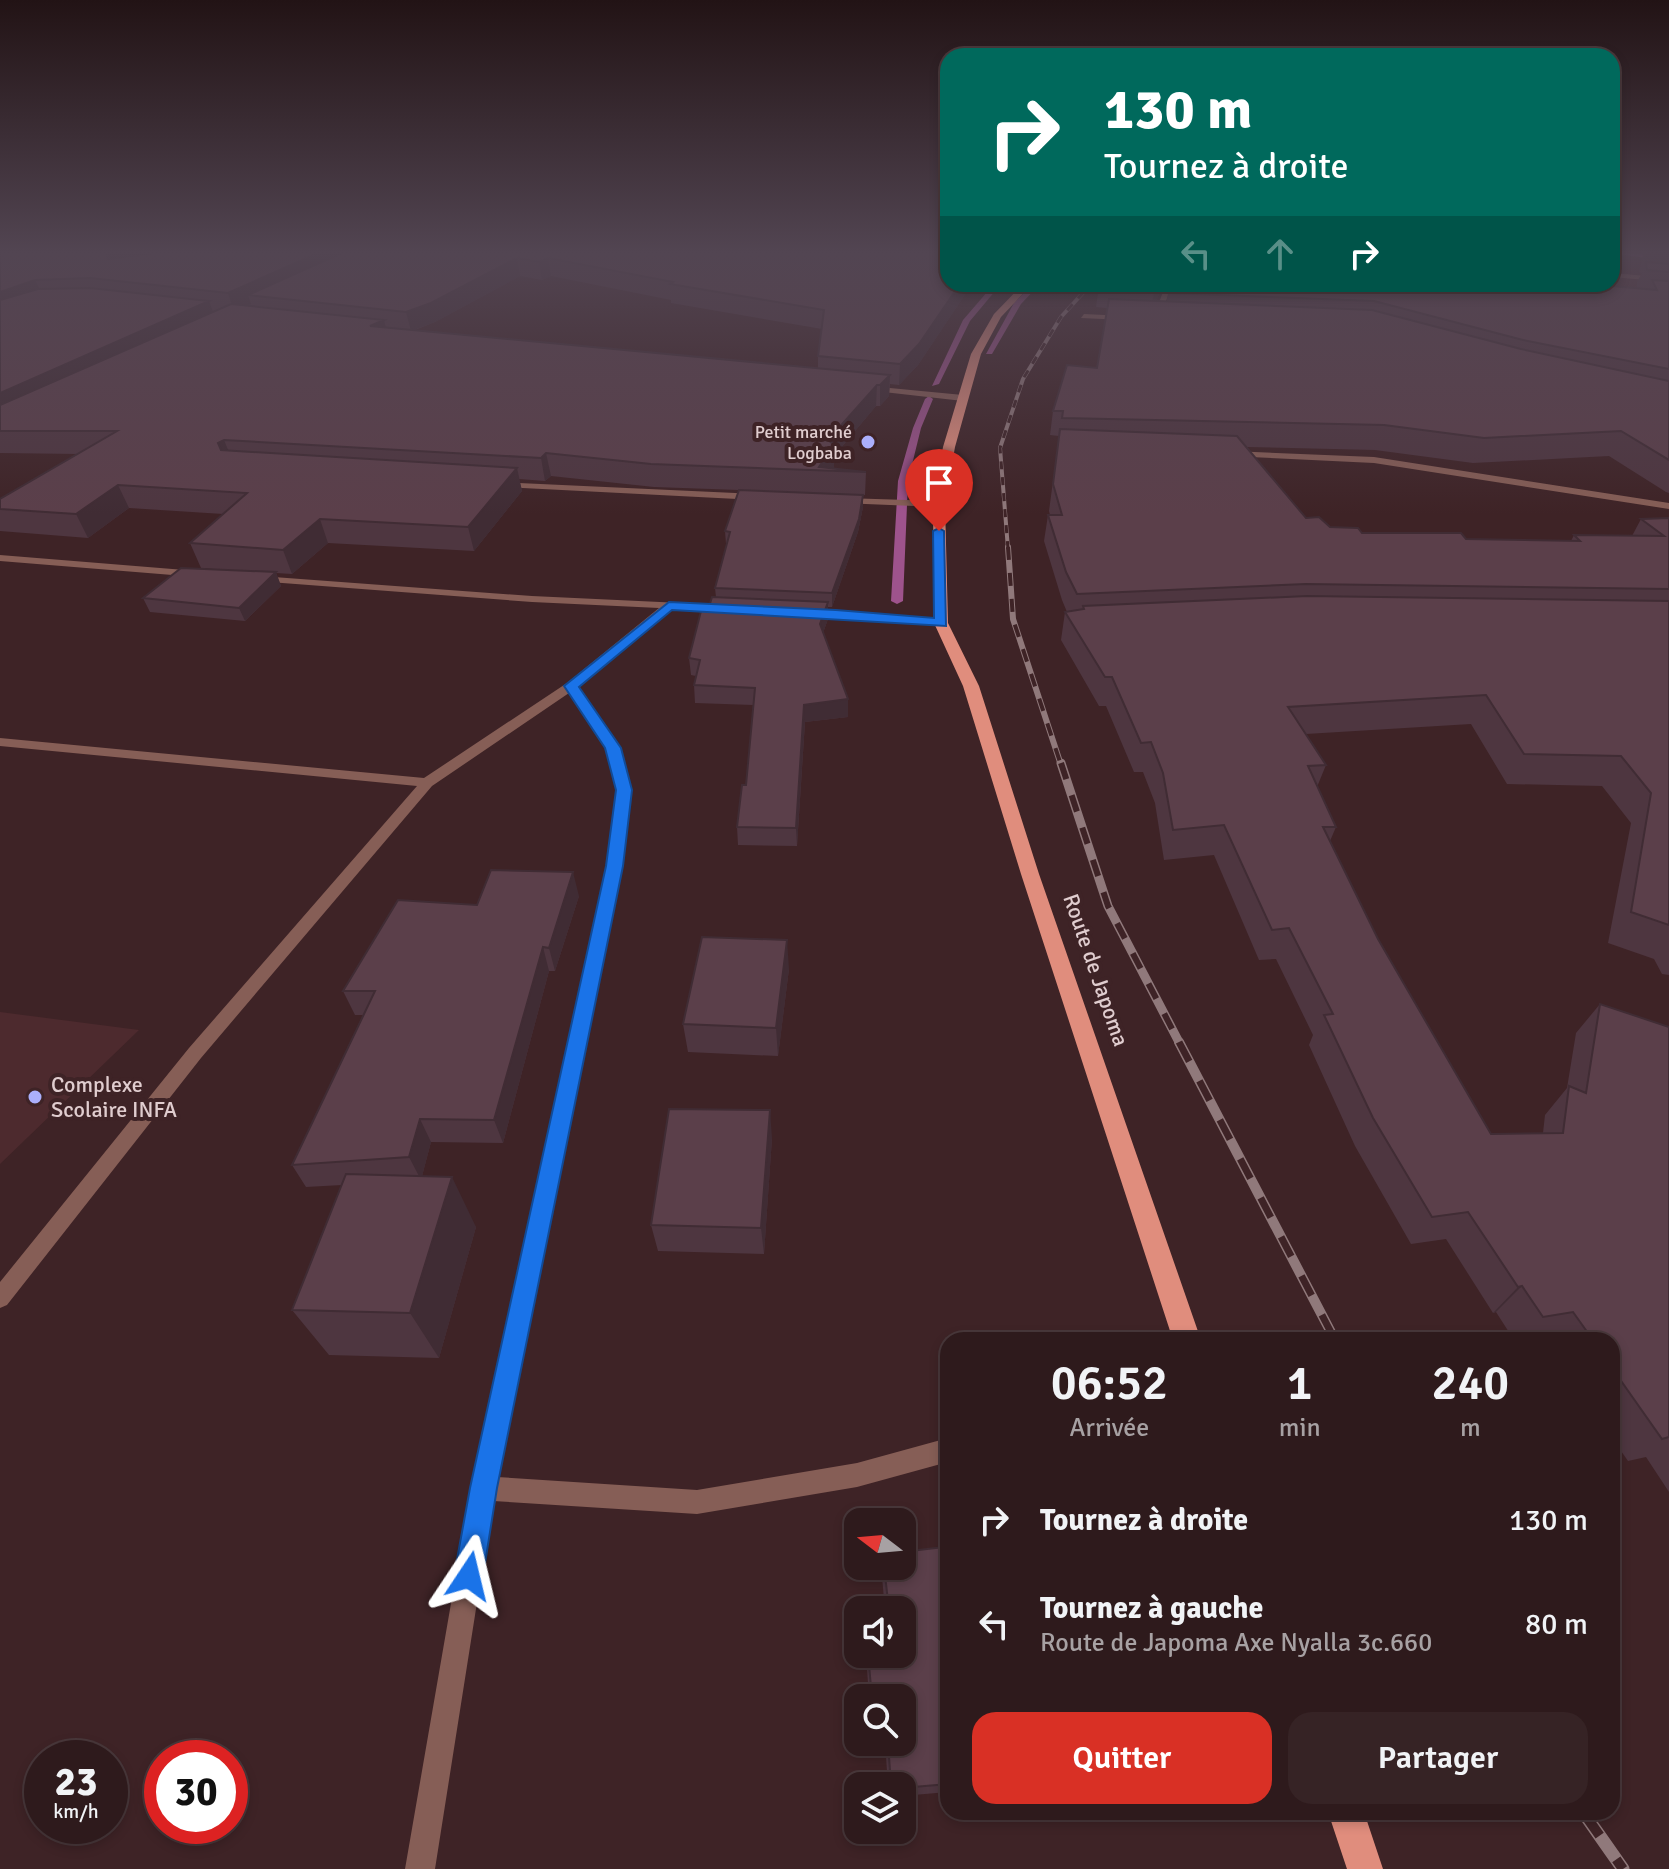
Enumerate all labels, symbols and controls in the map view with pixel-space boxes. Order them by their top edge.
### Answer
text: 130 m [1104,75,1252,144]
icon: right [972,80,1076,184]
text: Tournez à droite [1104,144,1348,189]
icon: left [1174,232,1218,276]
icon: ahead [1258,232,1302,276]
icon: right [1342,232,1386,276]
place label: Petit marché Logbaba [755,421,852,464]
marker: Petit marché Logbaba [859,433,877,451]
pin [905,449,973,531]
icon: arrive [917,461,961,505]
street label: Route de Japoma [1057,890,1135,1050]
place label: Complexe Scolaire INFA [51,1071,178,1123]
marker: Complexe Scolaire INFA [26,1088,44,1106]
text: 06:52 [1051,1354,1168,1413]
text: 1 [1287,1354,1313,1413]
text: 240 [1431,1354,1509,1413]
text: Arrivée [1069,1412,1149,1444]
text: min [1279,1412,1321,1444]
text: m [1460,1412,1481,1444]
icon: right [972,1498,1016,1542]
text: Tournez à droite [1040,1502,1248,1539]
text: 130 m [1509,1502,1588,1539]
north arrow [844,1508,916,1580]
map controls [844,1508,916,1844]
position arrow [427,1534,511,1618]
text: Tournez à gauche [1040,1590,1263,1627]
button: sound [844,1596,916,1668]
icon: left [972,1602,1016,1646]
text: 80 m [1525,1606,1588,1643]
text: Route de Japoma Axe Nyalla 3c.660 [1040,1627,1432,1659]
button: search [844,1684,916,1756]
button: Quitter [972,1712,1272,1804]
button: Partager [1288,1712,1588,1804]
speed limit sign: 30 [144,1740,248,1844]
text: 23 [54,1757,98,1807]
button: layers [844,1772,916,1844]
text: km/h [53,1799,99,1824]

